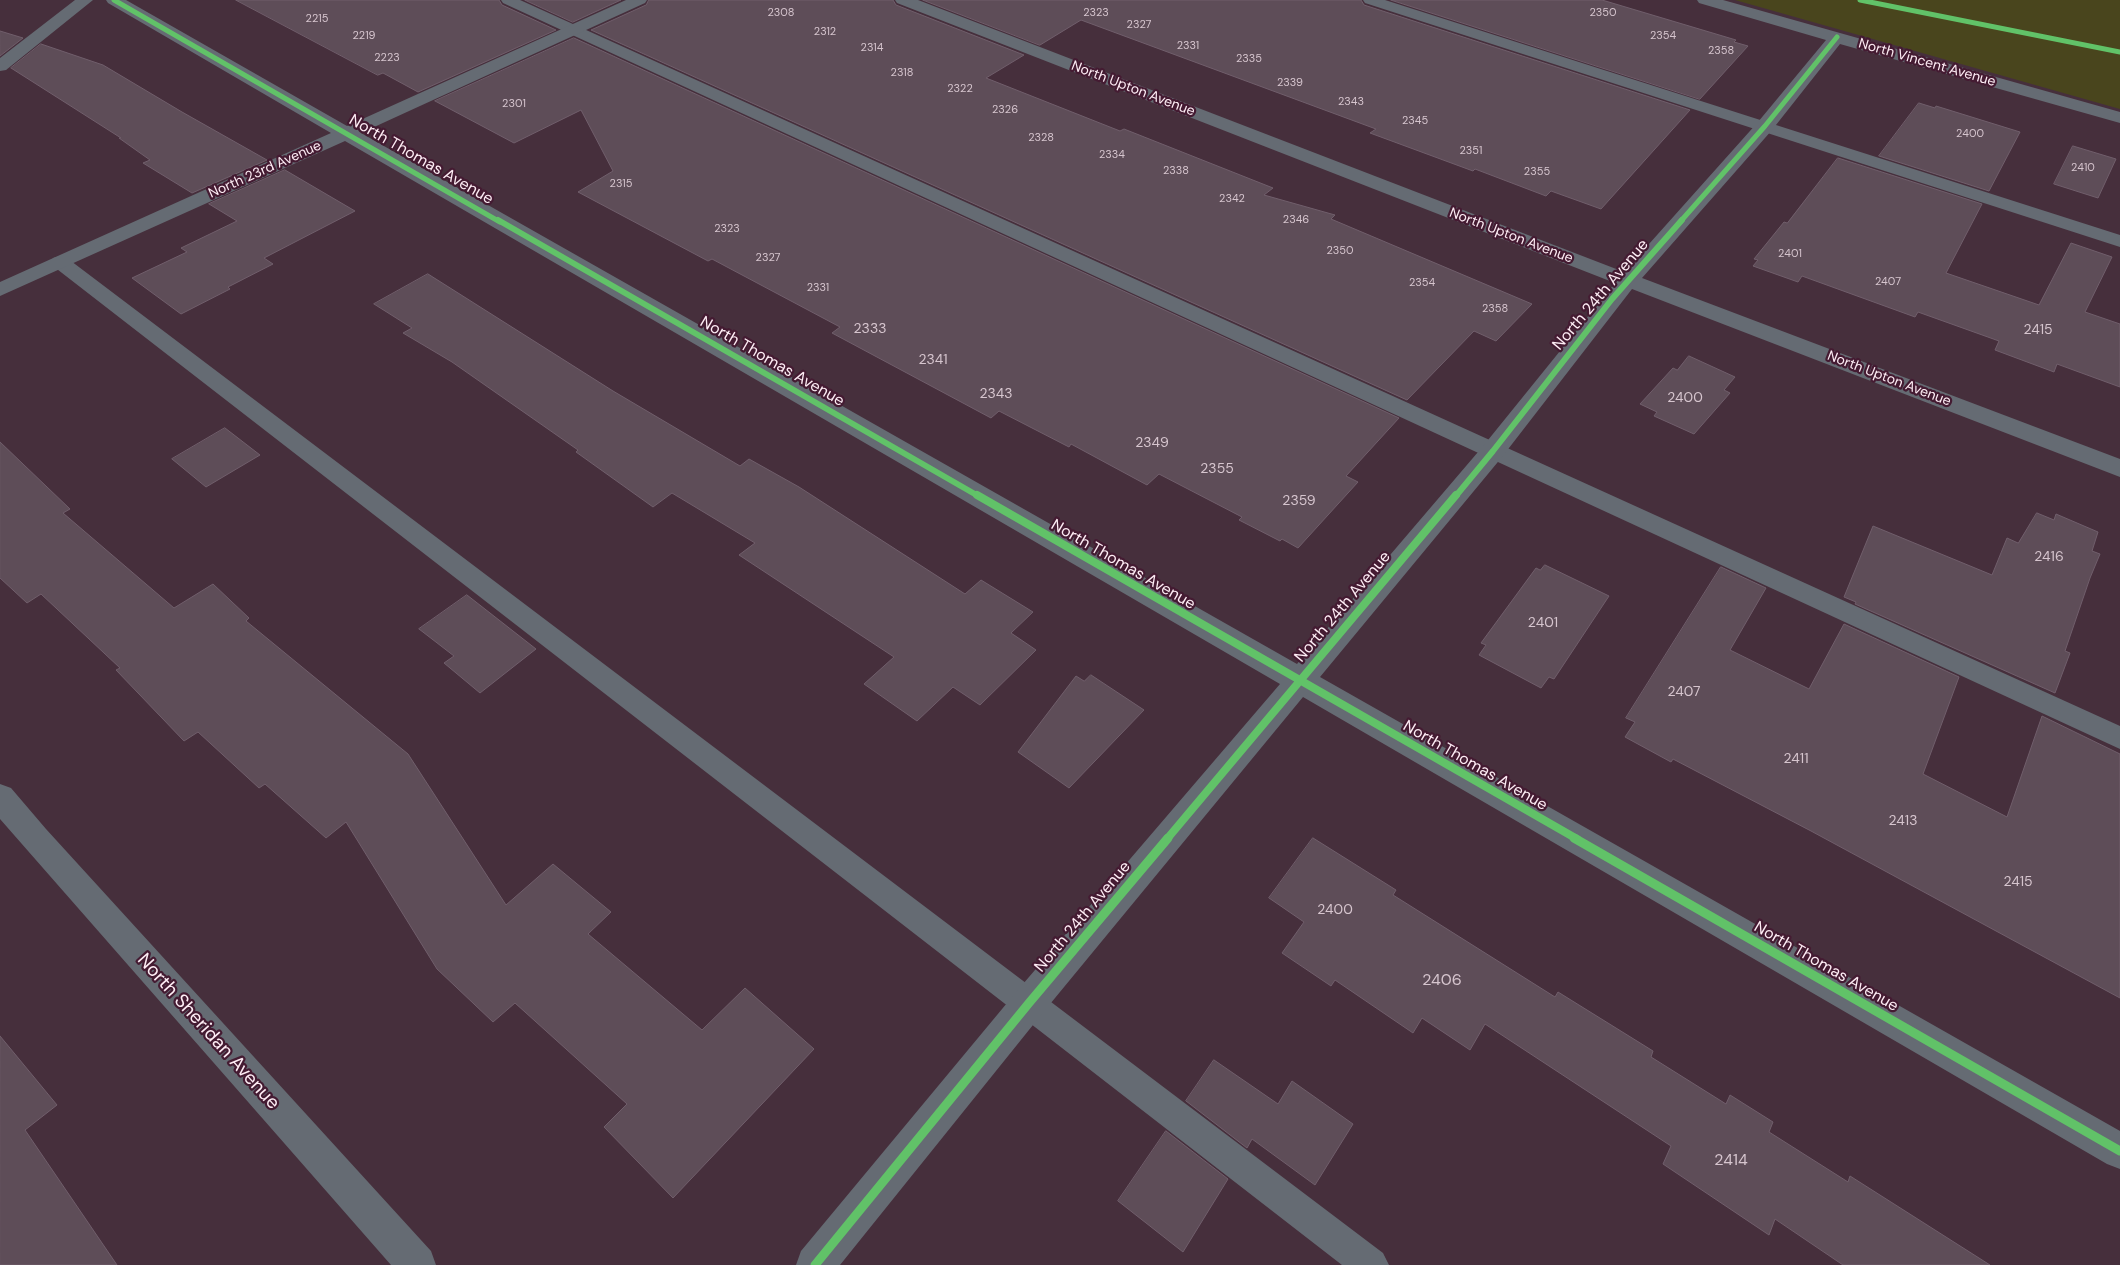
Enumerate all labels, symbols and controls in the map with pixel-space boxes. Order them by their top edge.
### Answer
house number: 2308 [767,6,795,20]
house number: 2323 [1083,6,1109,20]
house number: 2350 [1589,6,1617,20]
house number: 2215 [306,12,328,26]
house number: 2327 [1127,18,1151,32]
house number: 2312 [814,25,836,39]
house number: 2219 [352,29,376,43]
house number: 2354 [1650,29,1676,43]
street label: North Vincent Avenue [1856,35,1998,91]
house number: 2331 [1177,39,1199,53]
house number: 2314 [861,41,883,55]
house number: 2358 [1708,44,1734,58]
house number: 2223 [374,51,400,65]
house number: 2335 [1236,52,1262,66]
street label: North Upton Avenue [1069,58,1197,120]
house number: 2318 [891,66,913,80]
house number: 2339 [1277,76,1303,90]
house number: 2322 [947,82,973,96]
house number: 2343 [1338,95,1364,109]
house number: 2301 [502,97,526,111]
house number: 2326 [992,103,1018,117]
street label: North Thomas Avenue [345,111,497,209]
house number: 2345 [1402,114,1428,128]
house number: 2400 [1956,127,1984,141]
house number: 2328 [1028,131,1054,145]
street label: North 23rd Avenue [206,138,324,202]
house number: 2351 [1460,144,1482,158]
house number: 2334 [1099,148,1125,162]
house number: 2410 [2071,161,2095,175]
house number: 2338 [1163,164,1189,178]
house number: 2355 [1524,165,1550,179]
house number: 2315 [610,177,632,191]
house number: 2342 [1219,192,1245,206]
street label: North Upton Avenue [1447,205,1575,267]
house number: 2346 [1283,213,1309,227]
house number: 2323 [714,222,740,236]
street label: North 24th Avenue [1549,236,1653,354]
house number: 2350 [1326,244,1354,258]
house number: 2401 [1778,247,1802,261]
house number: 2327 [756,251,780,265]
house number: 2407 [1875,275,1901,289]
house number: 2354 [1409,276,1435,290]
house number: 2331 [807,281,829,295]
house number: 2358 [1482,302,1508,316]
street label: North Thomas Avenue [696,313,848,411]
house number: 2333 [854,321,886,337]
house number: 2415 [2023,322,2053,338]
street label: North Upton Avenue [1825,348,1953,410]
house number: 2341 [918,352,948,368]
house number: 2343 [979,386,1013,402]
house number: 2400 [1667,390,1703,406]
house number: 2349 [1135,435,1169,451]
house number: 2355 [1200,461,1234,477]
house number: 2359 [1282,493,1316,509]
street label: North Thomas Avenue [1047,516,1199,614]
street label: North 24th Avenue [1291,548,1395,666]
house number: 2416 [2034,549,2064,565]
house number: 2401 [1528,615,1558,631]
house number: 2407 [1667,684,1701,700]
street label: North Thomas Avenue [1399,717,1551,815]
house number: 2411 [1783,751,1809,767]
house number: 2413 [1889,813,1917,829]
street label: North 24th Avenue [1031,858,1135,976]
house number: 2415 [2003,874,2033,890]
house number: 2400 [1317,902,1353,918]
street label: North Thomas Avenue [1750,918,1902,1016]
street label: North Sheridan Avenue [132,949,284,1115]
house number: 2406 [1422,971,1462,991]
house number: 2414 [1714,1151,1748,1171]

